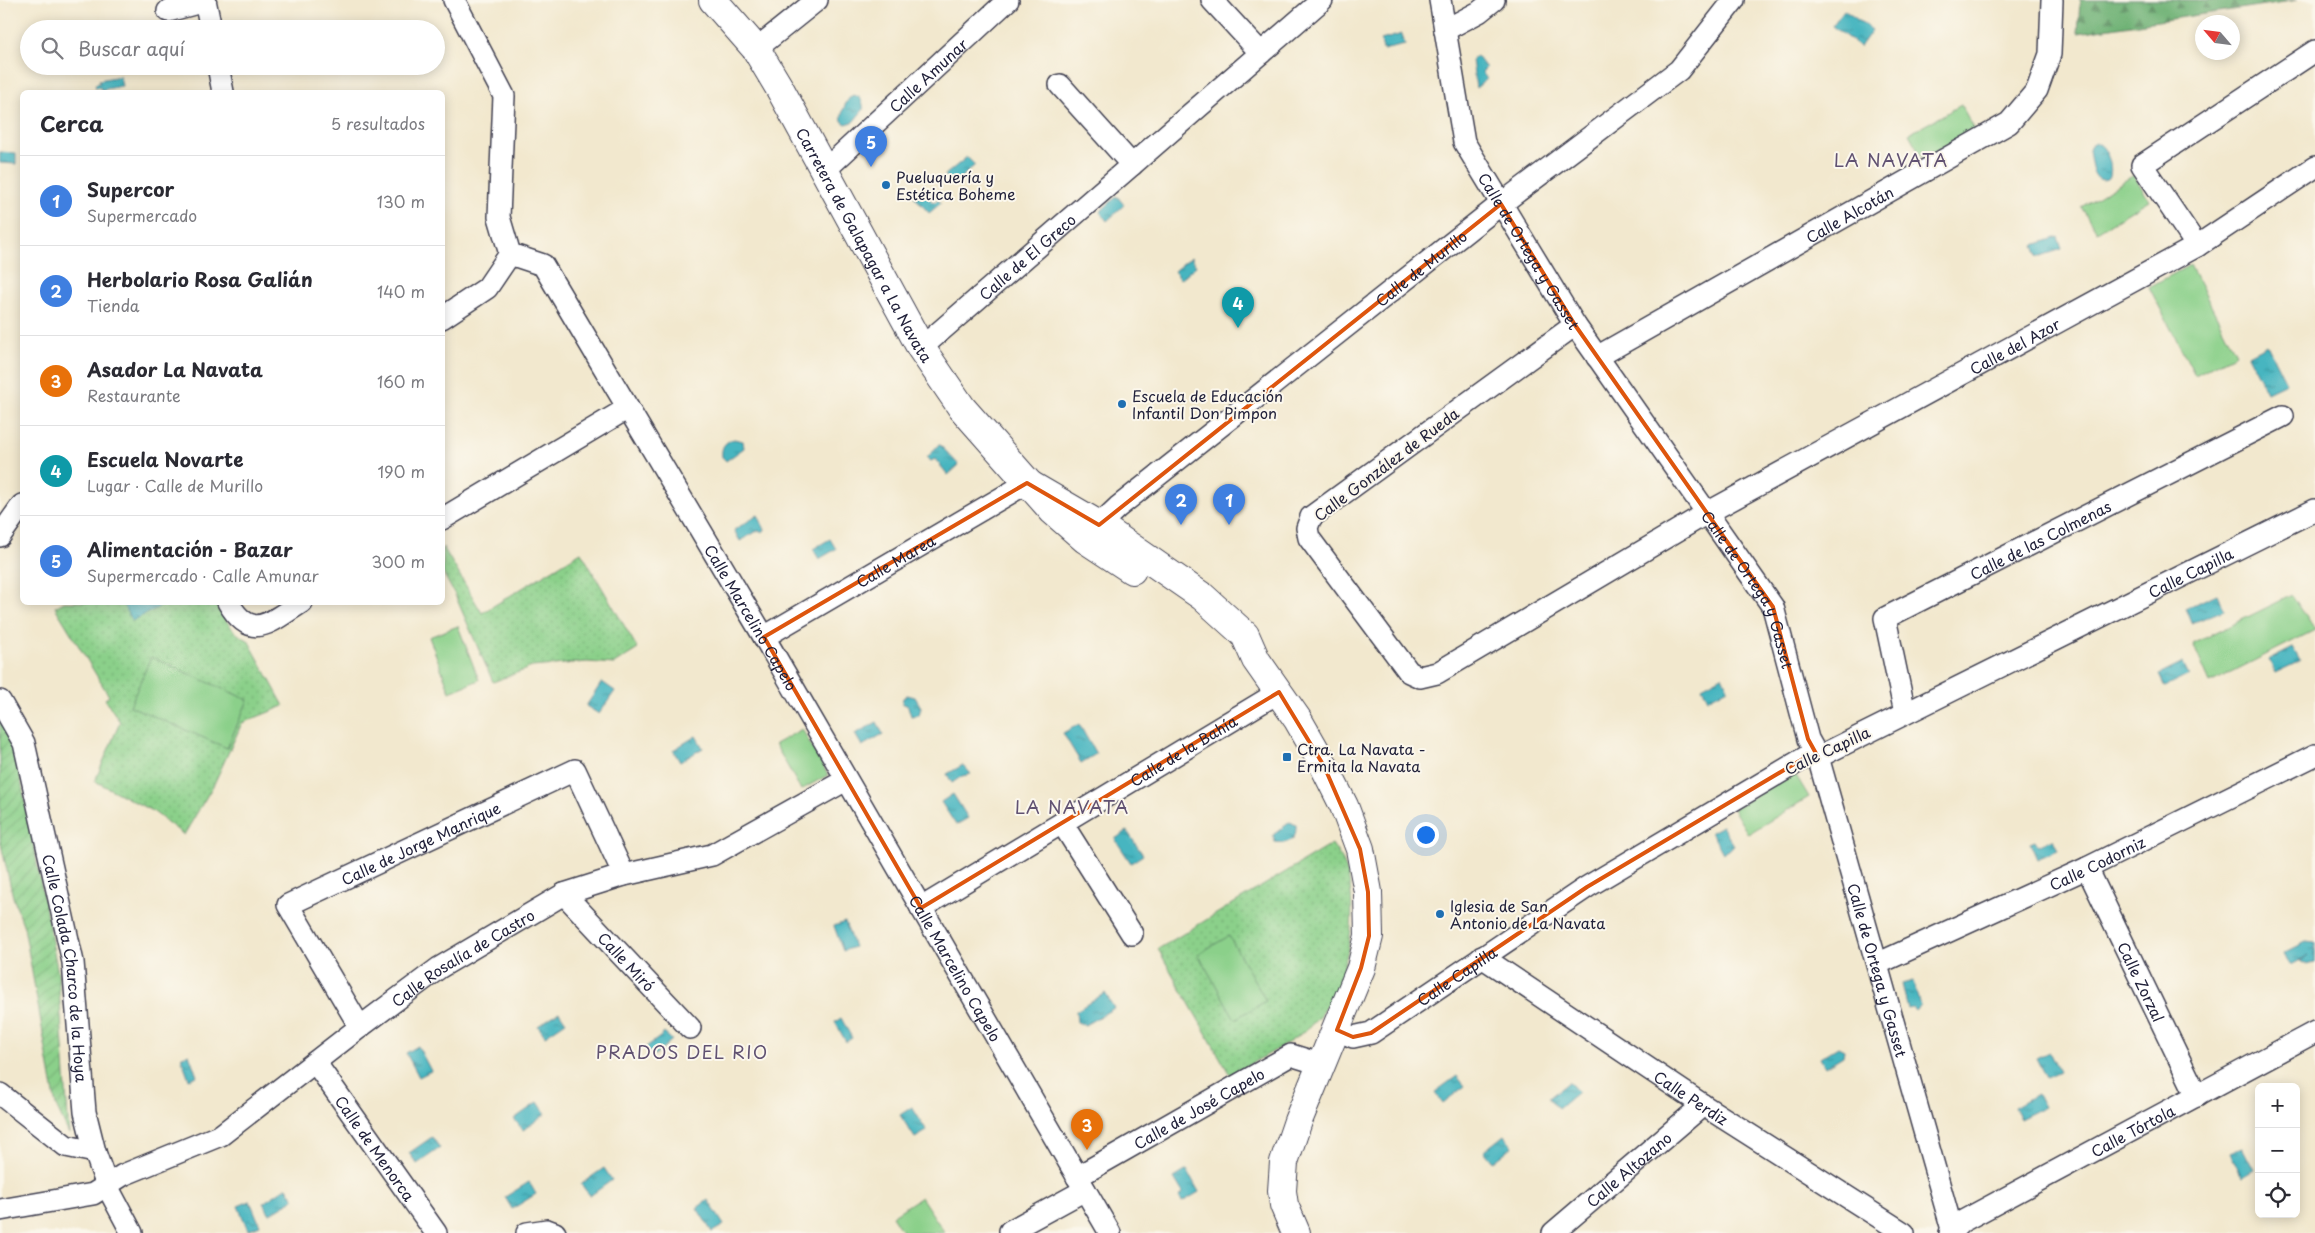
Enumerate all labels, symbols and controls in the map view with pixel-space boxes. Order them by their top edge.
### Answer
north arrow [2195,15,2240,60]
search box [20,20,445,75]
street label: Calle Amunar [883,32,972,117]
icon: search [38,34,66,62]
text: Buscar aquí [78,34,185,62]
text: Cerca [40,107,104,139]
text: 5 resultados [331,111,425,135]
street label: Carretera de Galapagar a La Navata [791,123,939,367]
pin: 5 [855,126,887,167]
district label: LA NAVATA [1834,146,1948,173]
place label: Pueluquería y Estética Boheme [896,165,1015,205]
street label: Calle de Ortega y Gasset [1473,168,1586,333]
text: Supercor [87,175,174,203]
marker: Pueluquería y Estética Boheme [880,179,892,191]
street label: Calle Alcotán [1801,180,1897,248]
text: 1 [52,189,60,213]
text: 130 m [377,189,425,213]
text: Supermercado [87,203,197,227]
street label: Calle de El Greco [973,208,1080,305]
street label: Calle de Murillo [1370,224,1471,311]
text: Herbolario Rosa Galián [87,265,313,293]
text: 2 [50,279,62,303]
text: 140 m [377,279,425,303]
pin: 4 [1222,287,1254,328]
text: Tienda [87,293,140,317]
street label: Calle del Azor [1965,311,2064,380]
text: Asador La Navata [87,355,263,383]
text: 3 [51,369,61,393]
text: 160 m [377,369,425,393]
text: Restaurante [87,383,181,407]
place label: Escuela de Educación Infantil Don Pimpon [1132,384,1283,424]
marker: Escuela de Educación Infantil Don Pimpon [1116,398,1128,410]
street label: Calle González de Rueda [1309,401,1464,526]
text: Escuela Novarte [87,445,243,473]
text: 4 [51,459,61,483]
text: 190 m [377,459,425,483]
text: Lugar · Calle de Murillo [87,473,263,497]
pin: 2 [1165,484,1197,525]
pin: 1 [1213,484,1245,525]
street label: Calle de las Colmenas [1965,494,2115,585]
street label: Calle de Ortega y Gasset [1697,505,1800,671]
street label: Calle Marea [851,528,940,592]
text: Alimentación - Bazar [87,535,293,563]
street label: Calle Marcelino Capelo [700,539,804,694]
street label: Calle Capilla [2144,541,2237,603]
text: 5 [51,549,61,573]
text: 300 m [371,549,425,573]
text: Supermercado · Calle Amunar [87,563,319,587]
street label: Calle de la Bahía [1125,708,1242,791]
street label: Calle Capilla [1780,720,1874,780]
place label: Ctra. La Navata - Ermita la Navata [1297,737,1426,777]
marker: Ctra. La Navata - Ermita la Navata [1281,751,1293,763]
district label: LA NAVATA [1015,793,1129,820]
street label: Calle de Jorge Manrique [337,795,504,890]
your location [1413,822,1439,848]
street label: Calle Codorniz [2045,830,2149,895]
street label: Calle Colada Charco de la Hoya [38,852,94,1084]
street label: Calle de Ortega y Gasset [1843,880,1914,1059]
street label: Calle Marcelino Capelo [904,890,1008,1046]
place label: Iglesia de San Antonio de La Navata [1450,894,1605,934]
street label: Calle Rosalía de Castro [386,903,539,1012]
marker: Iglesia de San Antonio de La Navata [1434,908,1446,920]
street label: Calle Miró [593,926,661,996]
street label: Calle Zorzal [2113,938,2171,1025]
street label: Calle Capilla [1412,940,1502,1011]
district label: PRADOS DEL RIO [596,1038,768,1065]
street label: Calle de José Capelo [1129,1061,1268,1154]
street label: Calle Perdiz [1650,1064,1733,1130]
map controls [2255,1083,2300,1218]
button: + [2255,1083,2300,1128]
street label: Calle de Menorca [330,1090,421,1206]
street label: Calle Tórtola [2086,1098,2178,1162]
pin: 3 [1071,1109,1103,1150]
street label: Calle Altozano [1581,1126,1676,1212]
button: − [2255,1128,2300,1173]
button: locate [2255,1173,2300,1218]

